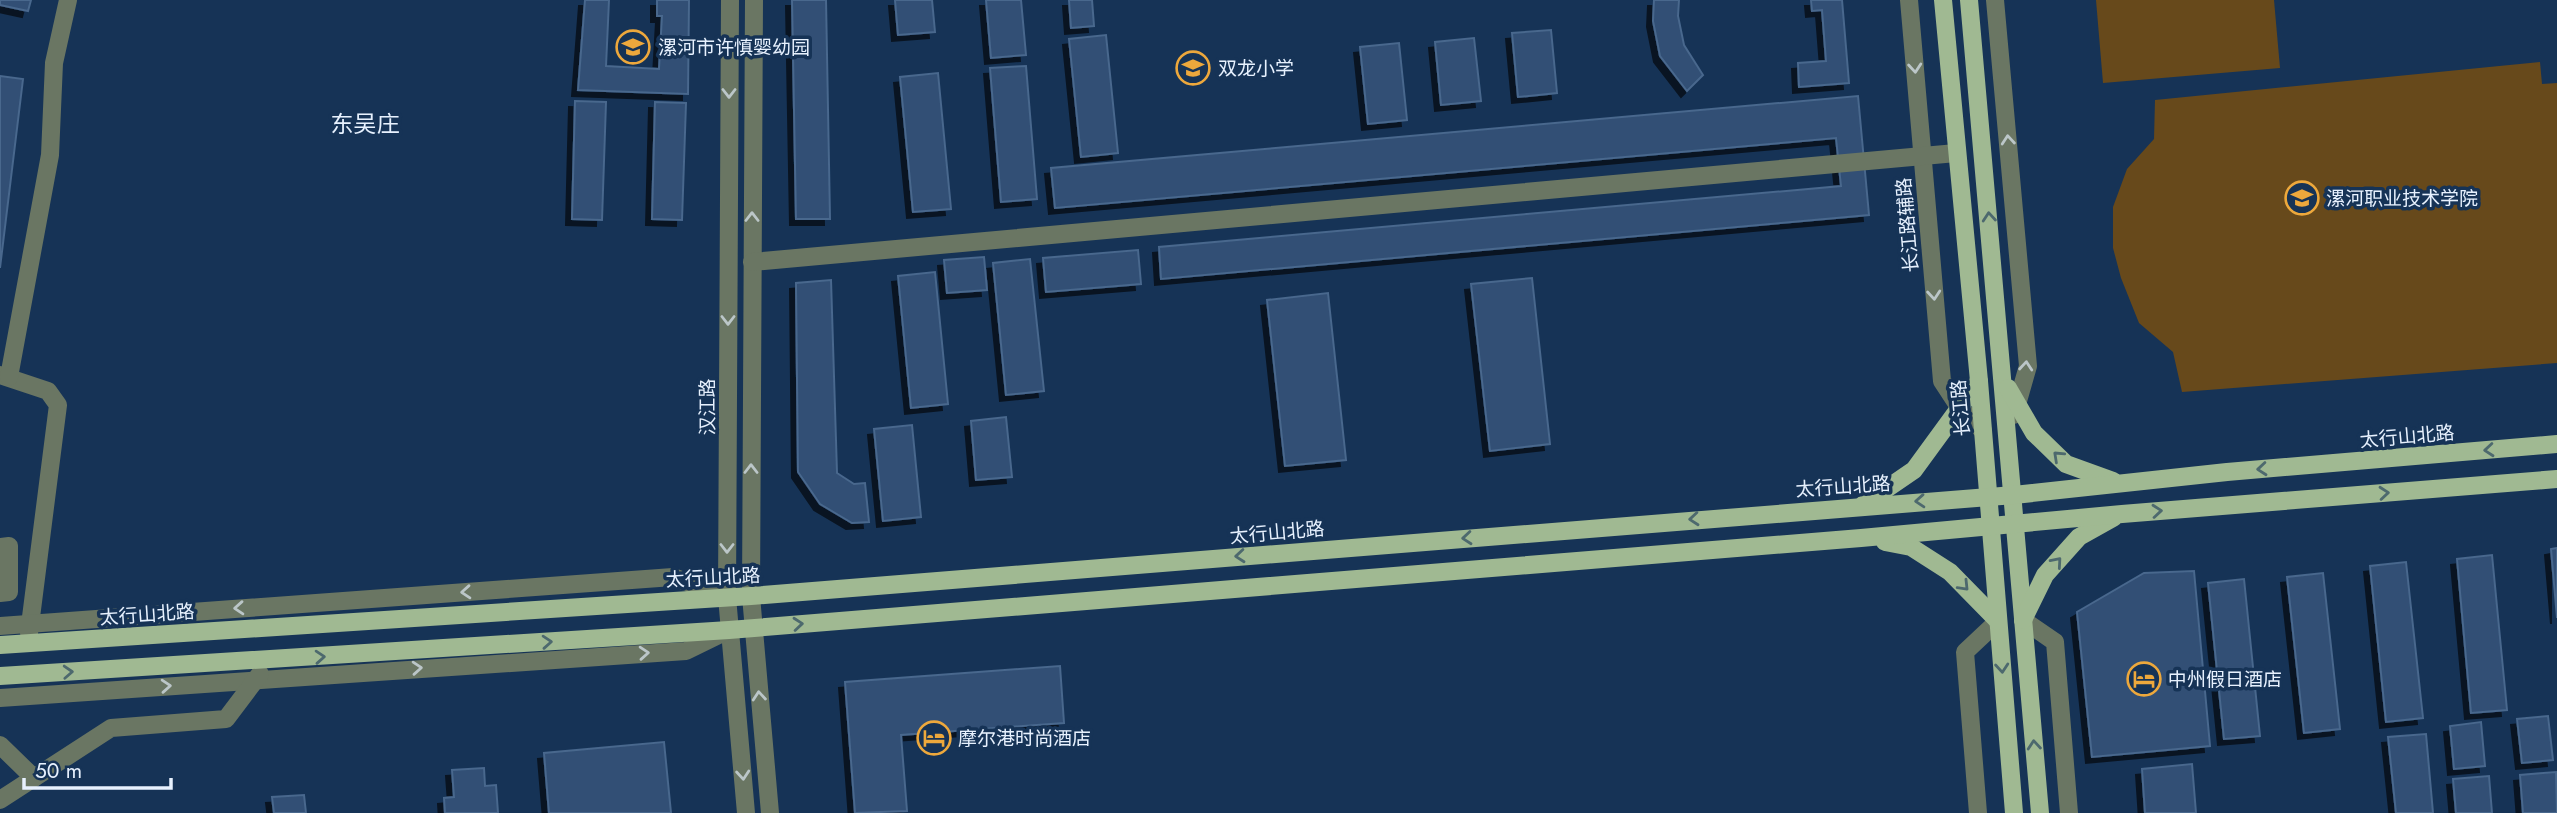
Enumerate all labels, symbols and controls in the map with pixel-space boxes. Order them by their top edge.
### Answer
school or university icon: 漯河市许慎婴幼园 [614,28,652,66]
place label: 漯河市许慎婴幼园 [658,34,810,61]
school or university icon: 双龙小学 [1174,49,1212,87]
place label: 双龙小学 [1218,55,1294,82]
one-way arrow [1907,63,1922,74]
one-way arrow [721,88,737,98]
district label: 东吴庄 [331,107,400,141]
one-way arrow [2001,134,2016,145]
street label: 长江路辅路 [1890,176,1925,273]
school or university icon: 漯河职业技术学院 [2283,179,2321,217]
place label: 漯河职业技术学院 [2326,185,2478,212]
one-way arrow [744,211,760,222]
one-way arrow [1982,211,1997,222]
one-way arrow [1926,289,1941,300]
one-way arrow [720,315,736,326]
one-way arrow [2018,360,2033,371]
street label: 汉江路 [694,378,721,436]
street label: 长江路 [1945,378,1976,438]
street label: 太行山北路 [2359,419,2456,454]
one-way arrow [2483,442,2494,457]
one-way arrow [2053,452,2066,465]
one-way arrow [2257,461,2268,476]
one-way arrow [743,463,759,474]
street label: 太行山北路 [1795,470,1891,503]
one-way arrow [2379,486,2390,501]
one-way arrow [1915,494,1926,509]
one-way arrow [2152,504,2163,519]
one-way arrow [1688,511,1699,526]
street label: 太行山北路 [1229,515,1326,550]
one-way arrow [1461,530,1472,545]
one-way arrow [719,543,735,553]
one-way arrow [1234,548,1245,563]
one-way arrow [2049,557,2061,570]
street label: 太行山北路 [665,562,761,593]
one-way arrow [1956,578,1969,591]
one-way arrow [461,584,472,599]
street label: 太行山北路 [99,598,195,631]
one-way arrow [234,600,245,615]
one-way arrow [793,617,804,632]
one-way arrow [541,635,552,650]
one-way arrow [639,646,650,661]
one-way arrow [314,650,325,665]
hotel icon: 中州假日酒店 [2125,660,2163,698]
one-way arrow [412,661,423,676]
one-way arrow [1994,663,2009,674]
one-way arrow [63,665,74,680]
place label: 中州假日酒店 [2168,666,2282,693]
one-way arrow [161,679,172,694]
one-way arrow [752,690,767,701]
hotel icon: 摩尔港时尚酒店 [915,719,953,757]
place label: 摩尔港时尚酒店 [958,725,1091,752]
one-way arrow [2027,739,2042,750]
scale bar [24,746,172,790]
text: 50 m [35,756,82,786]
one-way arrow [735,769,750,780]

